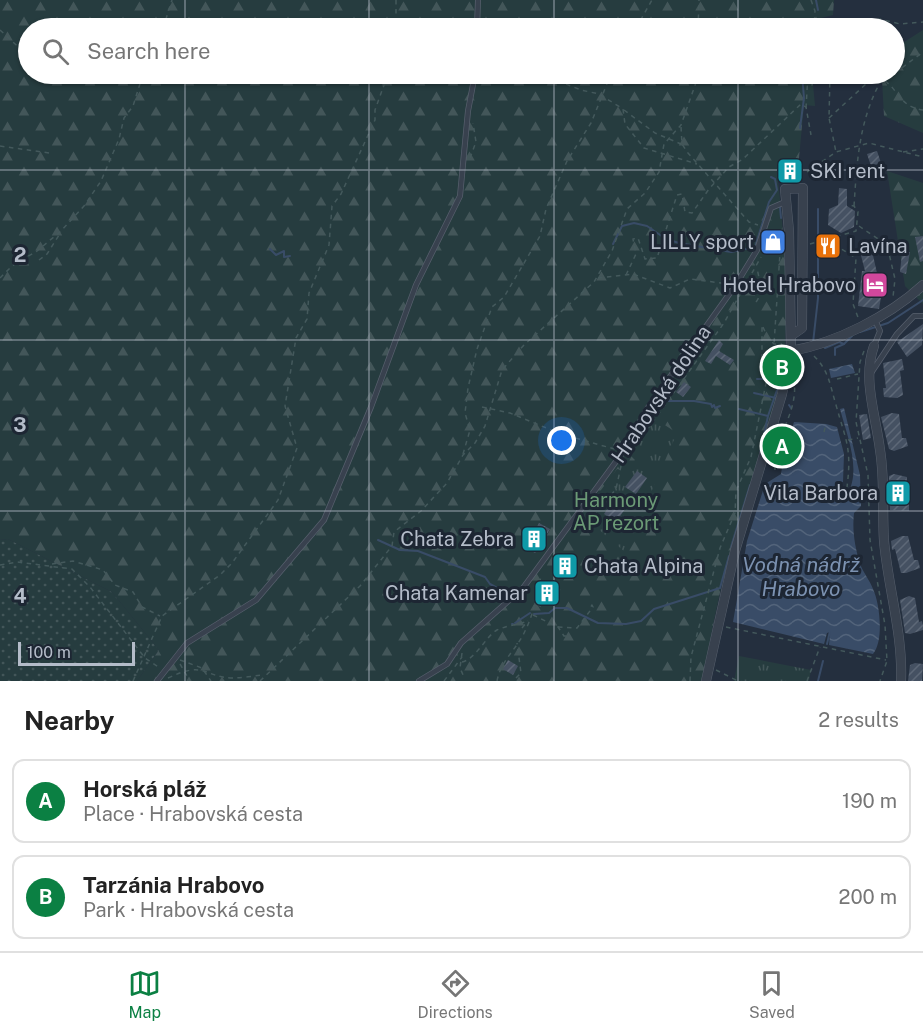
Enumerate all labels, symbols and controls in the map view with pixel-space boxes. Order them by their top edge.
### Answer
search box [18,18,905,84]
icon: search [39,35,72,68]
text: Search here [87,38,211,64]
building icon: SKI rent [775,156,805,186]
place label: SKI rent [810,159,885,183]
shop icon: LILLY sport [758,227,788,257]
place label: LILLY sport [650,230,754,254]
restaurant icon: Lavína [813,231,843,261]
place label: Lavína [848,234,908,258]
text: 2 [14,243,26,267]
hotel icon: Hotel Hrabovo [860,270,890,300]
place label: Hotel Hrabovo [722,273,856,297]
street label: Hrabovská dolina [606,321,716,467]
pin: B [762,344,802,389]
text: 3 [13,413,27,437]
pin: A [762,424,802,468]
your location [547,426,576,455]
building icon: Vila Barbora [883,478,913,508]
place label: Vila Barbora [764,481,878,505]
park label: Harmony AP rezort [573,488,659,535]
building icon: Chata Zebra [519,524,549,554]
place label: Chata Zebra [400,527,514,551]
building icon: Chata Alpina [550,551,580,581]
water label: Vodná nádrž Hrabovo [742,552,860,601]
place label: Chata Alpina [584,554,703,578]
building icon: Chata Kamenar [532,578,562,608]
place label: Chata Kamenar [385,581,528,605]
text: 4 [13,584,27,608]
scale bar [18,639,135,666]
text: 100 m [27,643,71,662]
text: Nearby [24,705,114,736]
text: 2 results [818,708,899,732]
text: Horská pláž [83,776,207,802]
text: A [38,789,53,813]
text: 190 m [842,789,897,813]
text: Place · Hrabovská cesta [83,802,303,826]
text: Tarzánia Hrabovo [83,872,264,898]
text: B [39,885,52,909]
text: 200 m [839,885,897,909]
text: Park · Hrabovská cesta [83,898,294,922]
tab: Map [128,967,161,1022]
tab: Directions [418,967,493,1022]
tab: Saved [749,967,795,1022]

